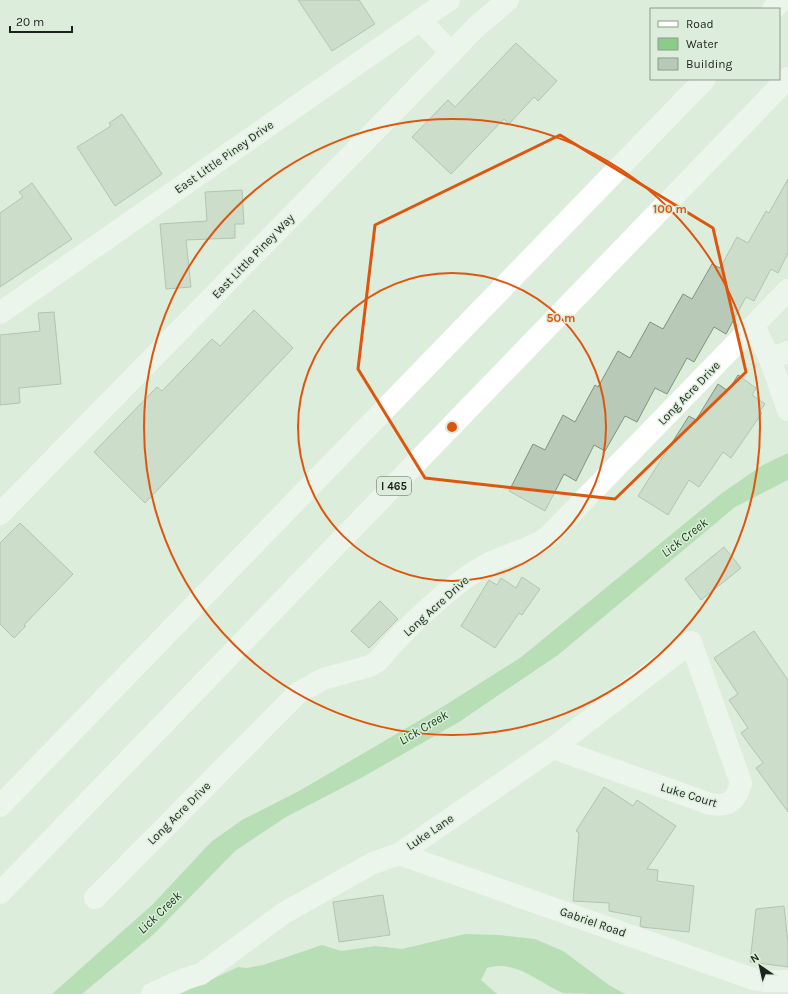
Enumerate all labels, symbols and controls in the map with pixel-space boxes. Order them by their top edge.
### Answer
scale bar [10,8,72,34]
legend [650,8,780,80]
text: 20 m [16,15,44,29]
text: Road [686,17,714,31]
text: Water [686,37,719,51]
text: Building [686,57,733,71]
street label: East Little Piney Drive [172,118,276,196]
text: 100 m [653,202,687,216]
street label: East Little Piney Way [209,210,297,301]
text: 50 m [547,311,576,325]
street label: Long Acre Drive [655,358,723,428]
centre of rings [445,420,459,434]
road number: I 465 [377,477,411,495]
water label: Lick Creek [658,514,711,560]
street label: Long Acre Drive [400,573,472,639]
water label: Lick Creek [396,707,451,748]
street label: Long Acre Drive [145,779,213,847]
street label: Luke Court [659,780,720,810]
street label: Luke Lane [404,811,456,853]
water label: Lick Creek [134,888,184,937]
street label: Gabriel Road [558,904,628,940]
north arrow [740,946,780,986]
text: N [748,951,762,966]

